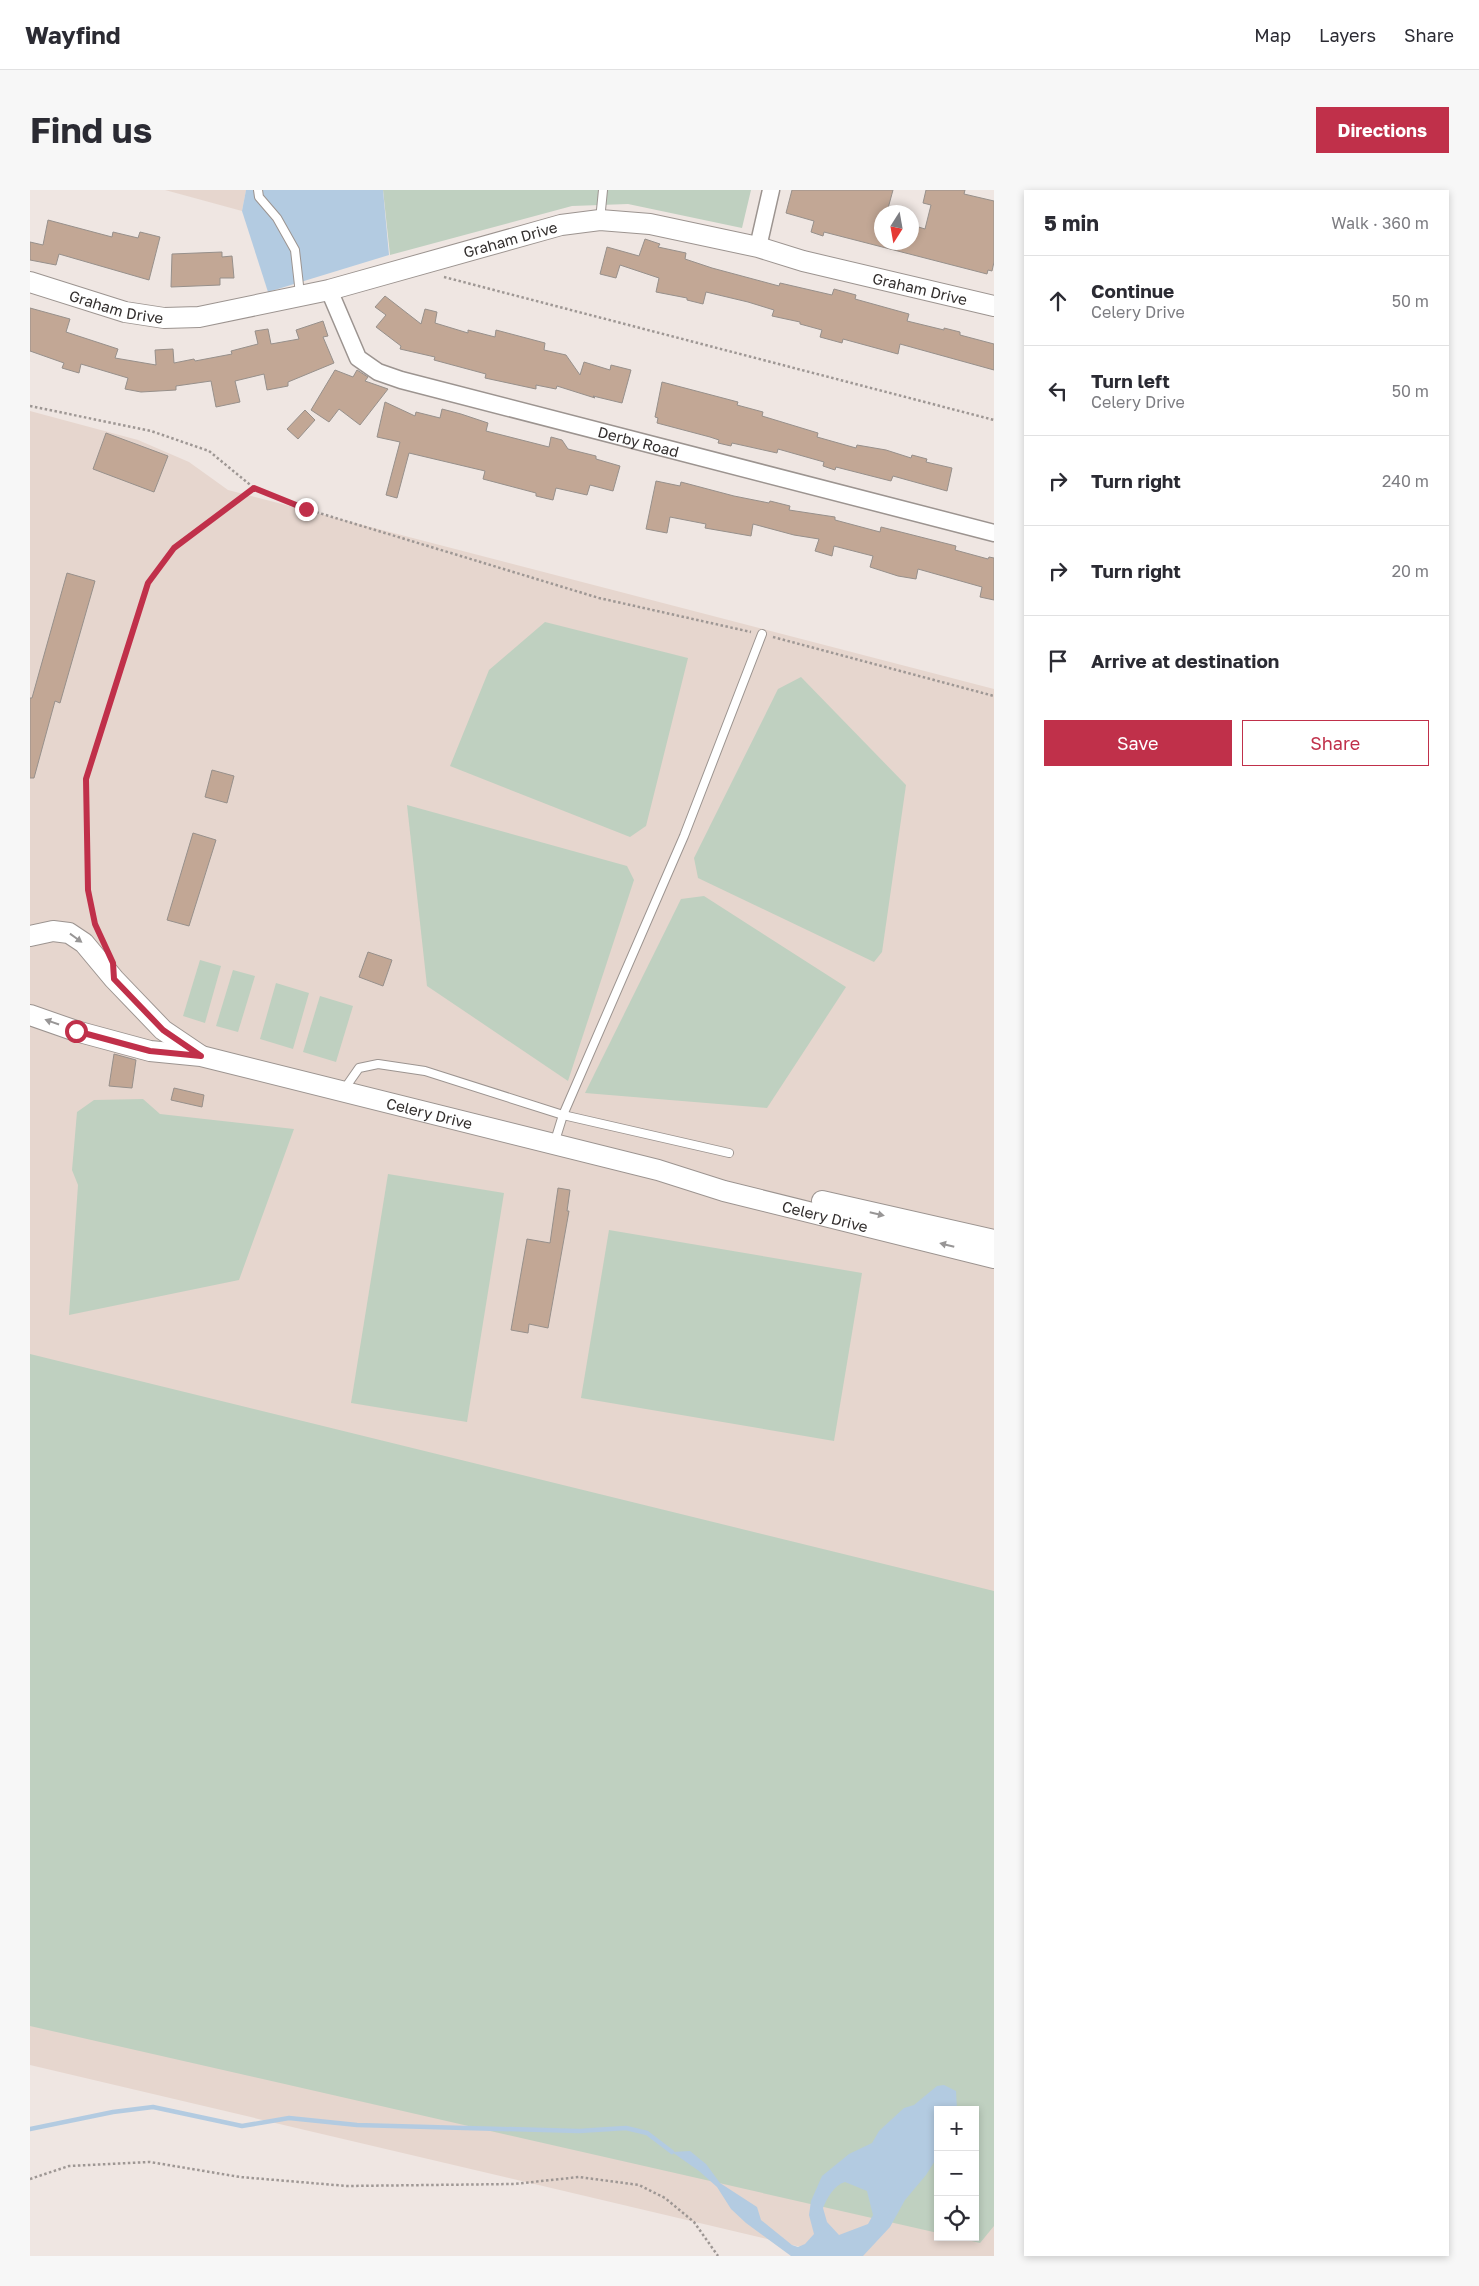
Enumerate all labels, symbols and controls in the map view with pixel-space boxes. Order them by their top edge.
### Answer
text: Wayfind [25,20,121,49]
text: Map [1254,24,1291,46]
text: Layers [1319,24,1376,46]
text: Share [1404,24,1454,46]
button: Directions [1316,107,1449,153]
text: Find us [30,109,152,151]
north arrow [874,205,919,250]
text: 5 min [1044,210,1099,236]
text: Walk · 360 m [1331,213,1429,233]
street label: Graham Drive [461,217,559,261]
street label: Graham Drive [871,269,969,308]
text: Continue [1091,279,1174,302]
street label: Graham Drive [67,286,165,327]
icon: ahead [1044,287,1072,315]
text: 50 m [1392,291,1429,311]
text: Celery Drive [1091,302,1185,322]
text: Turn left [1091,369,1170,392]
icon: left [1044,377,1072,405]
text: 50 m [1392,381,1429,401]
text: Celery Drive [1091,392,1185,412]
street label: Derby Road [596,422,681,460]
icon: right [1044,467,1072,495]
text: Turn right [1091,469,1181,492]
text: 240 m [1382,471,1429,491]
route end [295,498,318,521]
icon: right [1044,557,1072,585]
text: Turn right [1091,559,1181,582]
text: 20 m [1392,561,1429,581]
icon: arrive [1044,647,1072,675]
text: Arrive at destination [1091,649,1279,672]
button: Save [1044,720,1232,766]
button: Share [1242,720,1429,766]
one-way arrow [69,933,83,943]
one-way arrow [44,1018,59,1026]
route start [65,1020,88,1043]
street label: Celery Drive [385,1094,475,1132]
street label: Celery Drive [780,1197,870,1235]
one-way arrow [869,1210,885,1218]
one-way arrow [939,1241,954,1249]
map controls [934,2106,979,2241]
button: + [934,2106,979,2151]
button: − [934,2151,979,2196]
button: locate [934,2196,979,2241]

